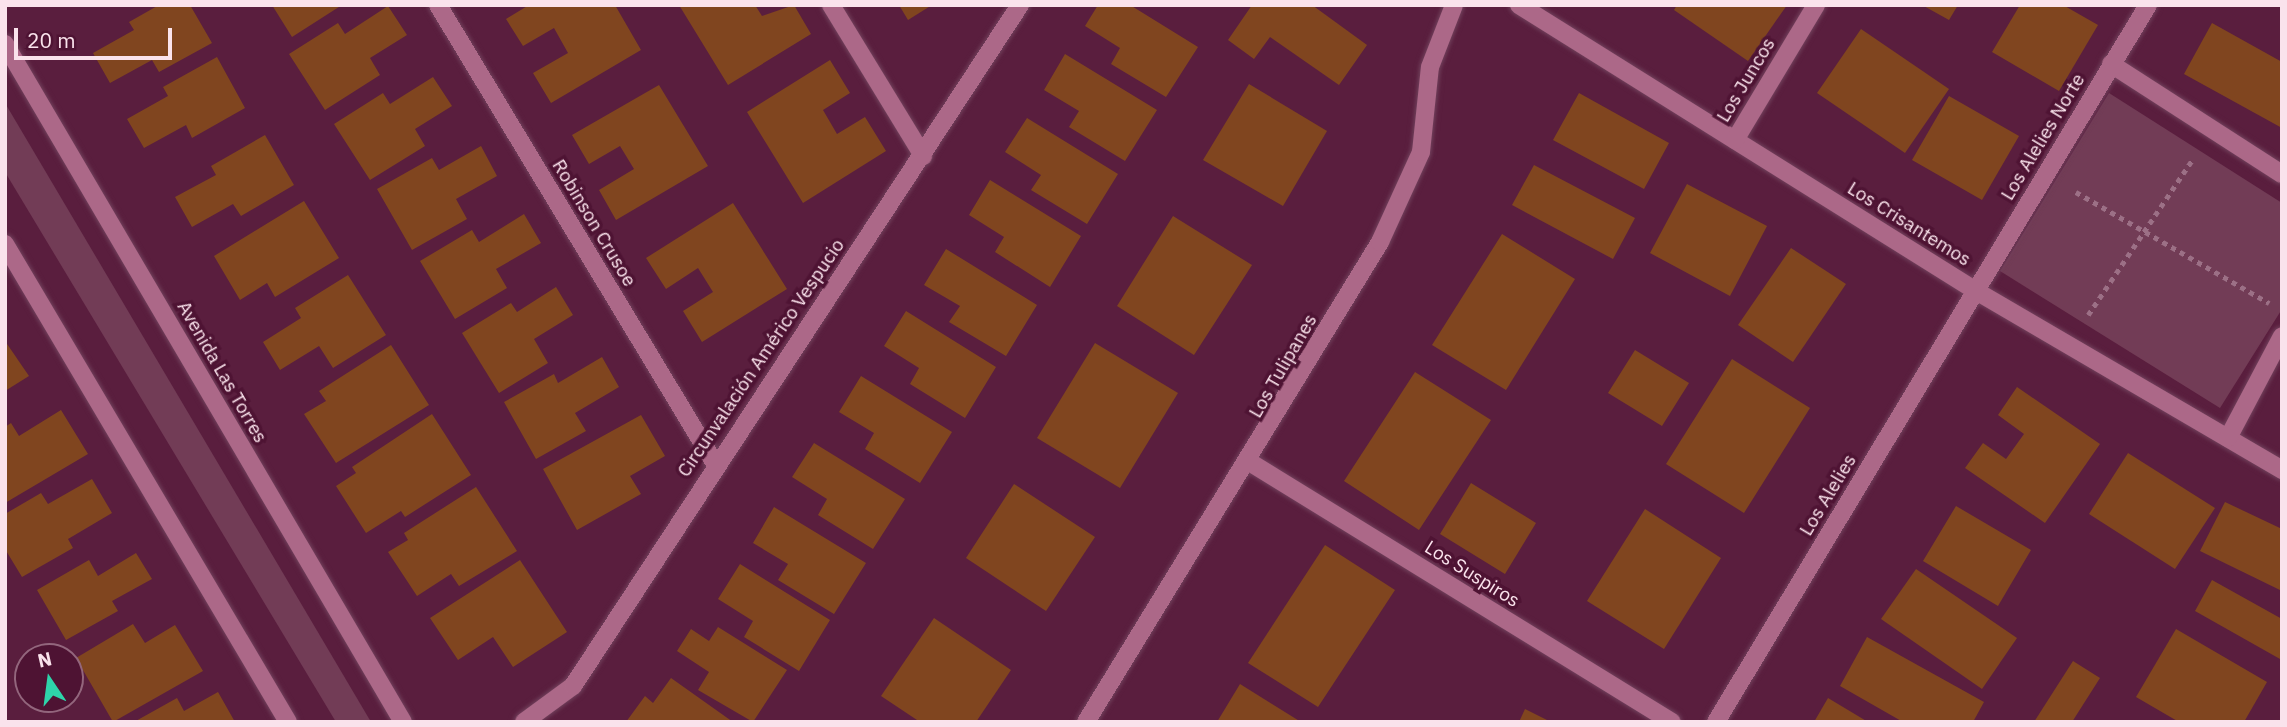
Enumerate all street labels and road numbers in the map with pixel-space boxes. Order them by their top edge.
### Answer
street label: Los Juncos [1712,34,1780,126]
street label: Los Alelies Norte [1996,70,2090,204]
street label: Robinson Crusoe [547,155,641,291]
street label: Los Crisantemos [1843,177,1975,271]
street label: Circunvalación Américo Vespucio [673,235,849,481]
street label: Avenida Las Torres [172,297,272,447]
street label: Los Tulipanes [1244,310,1322,422]
street label: Los Alelies [1795,450,1861,540]
street label: Los Suspiros [1420,536,1524,612]

